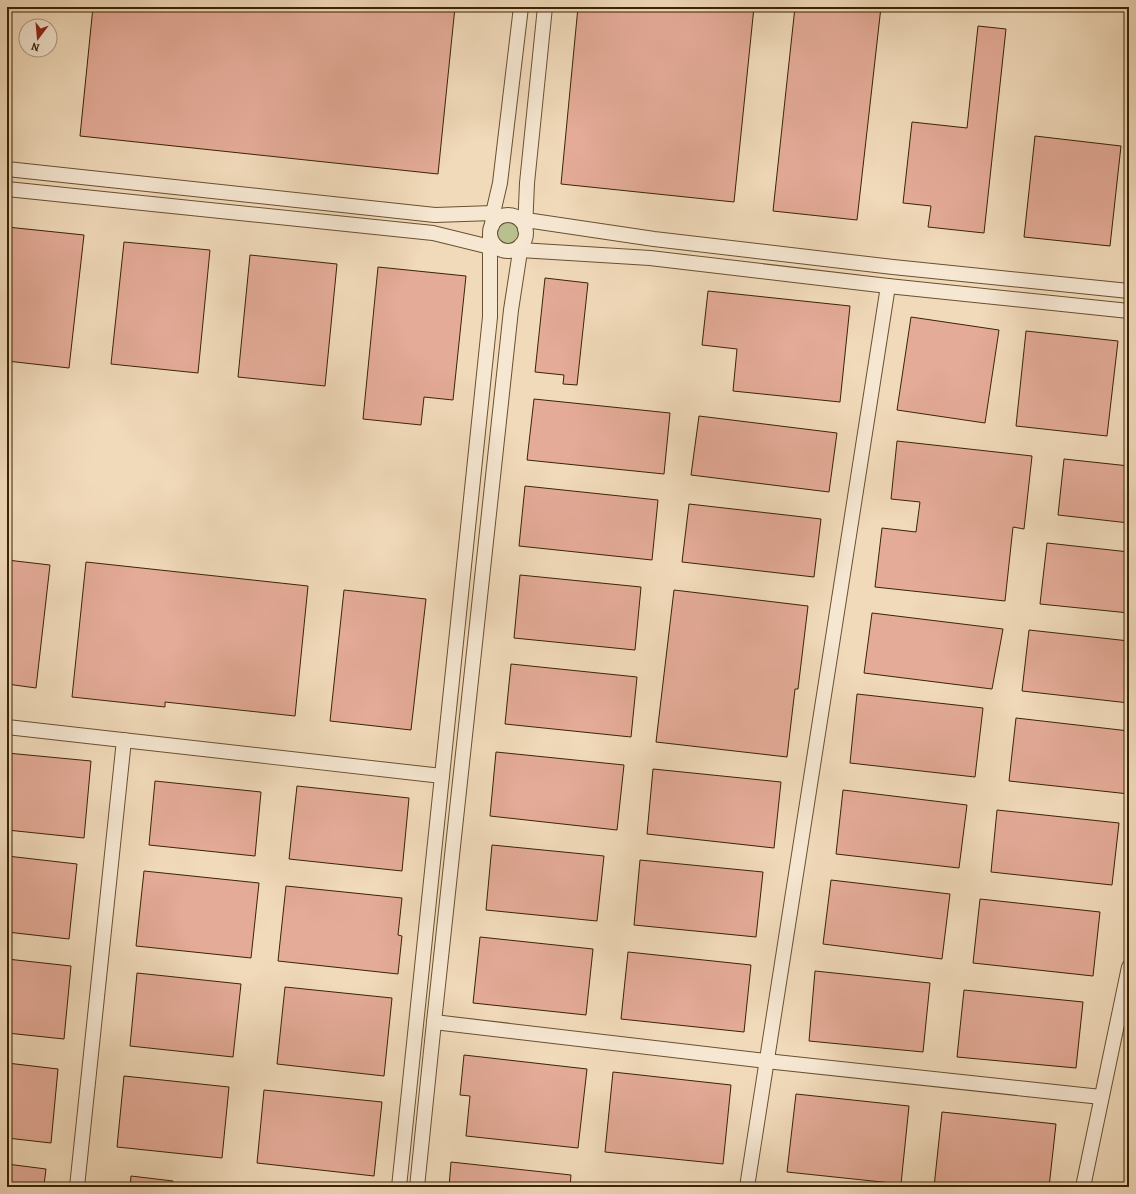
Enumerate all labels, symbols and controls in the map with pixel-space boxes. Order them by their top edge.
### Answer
north arrow [18,18,58,58]
text: N [29,39,41,55]

